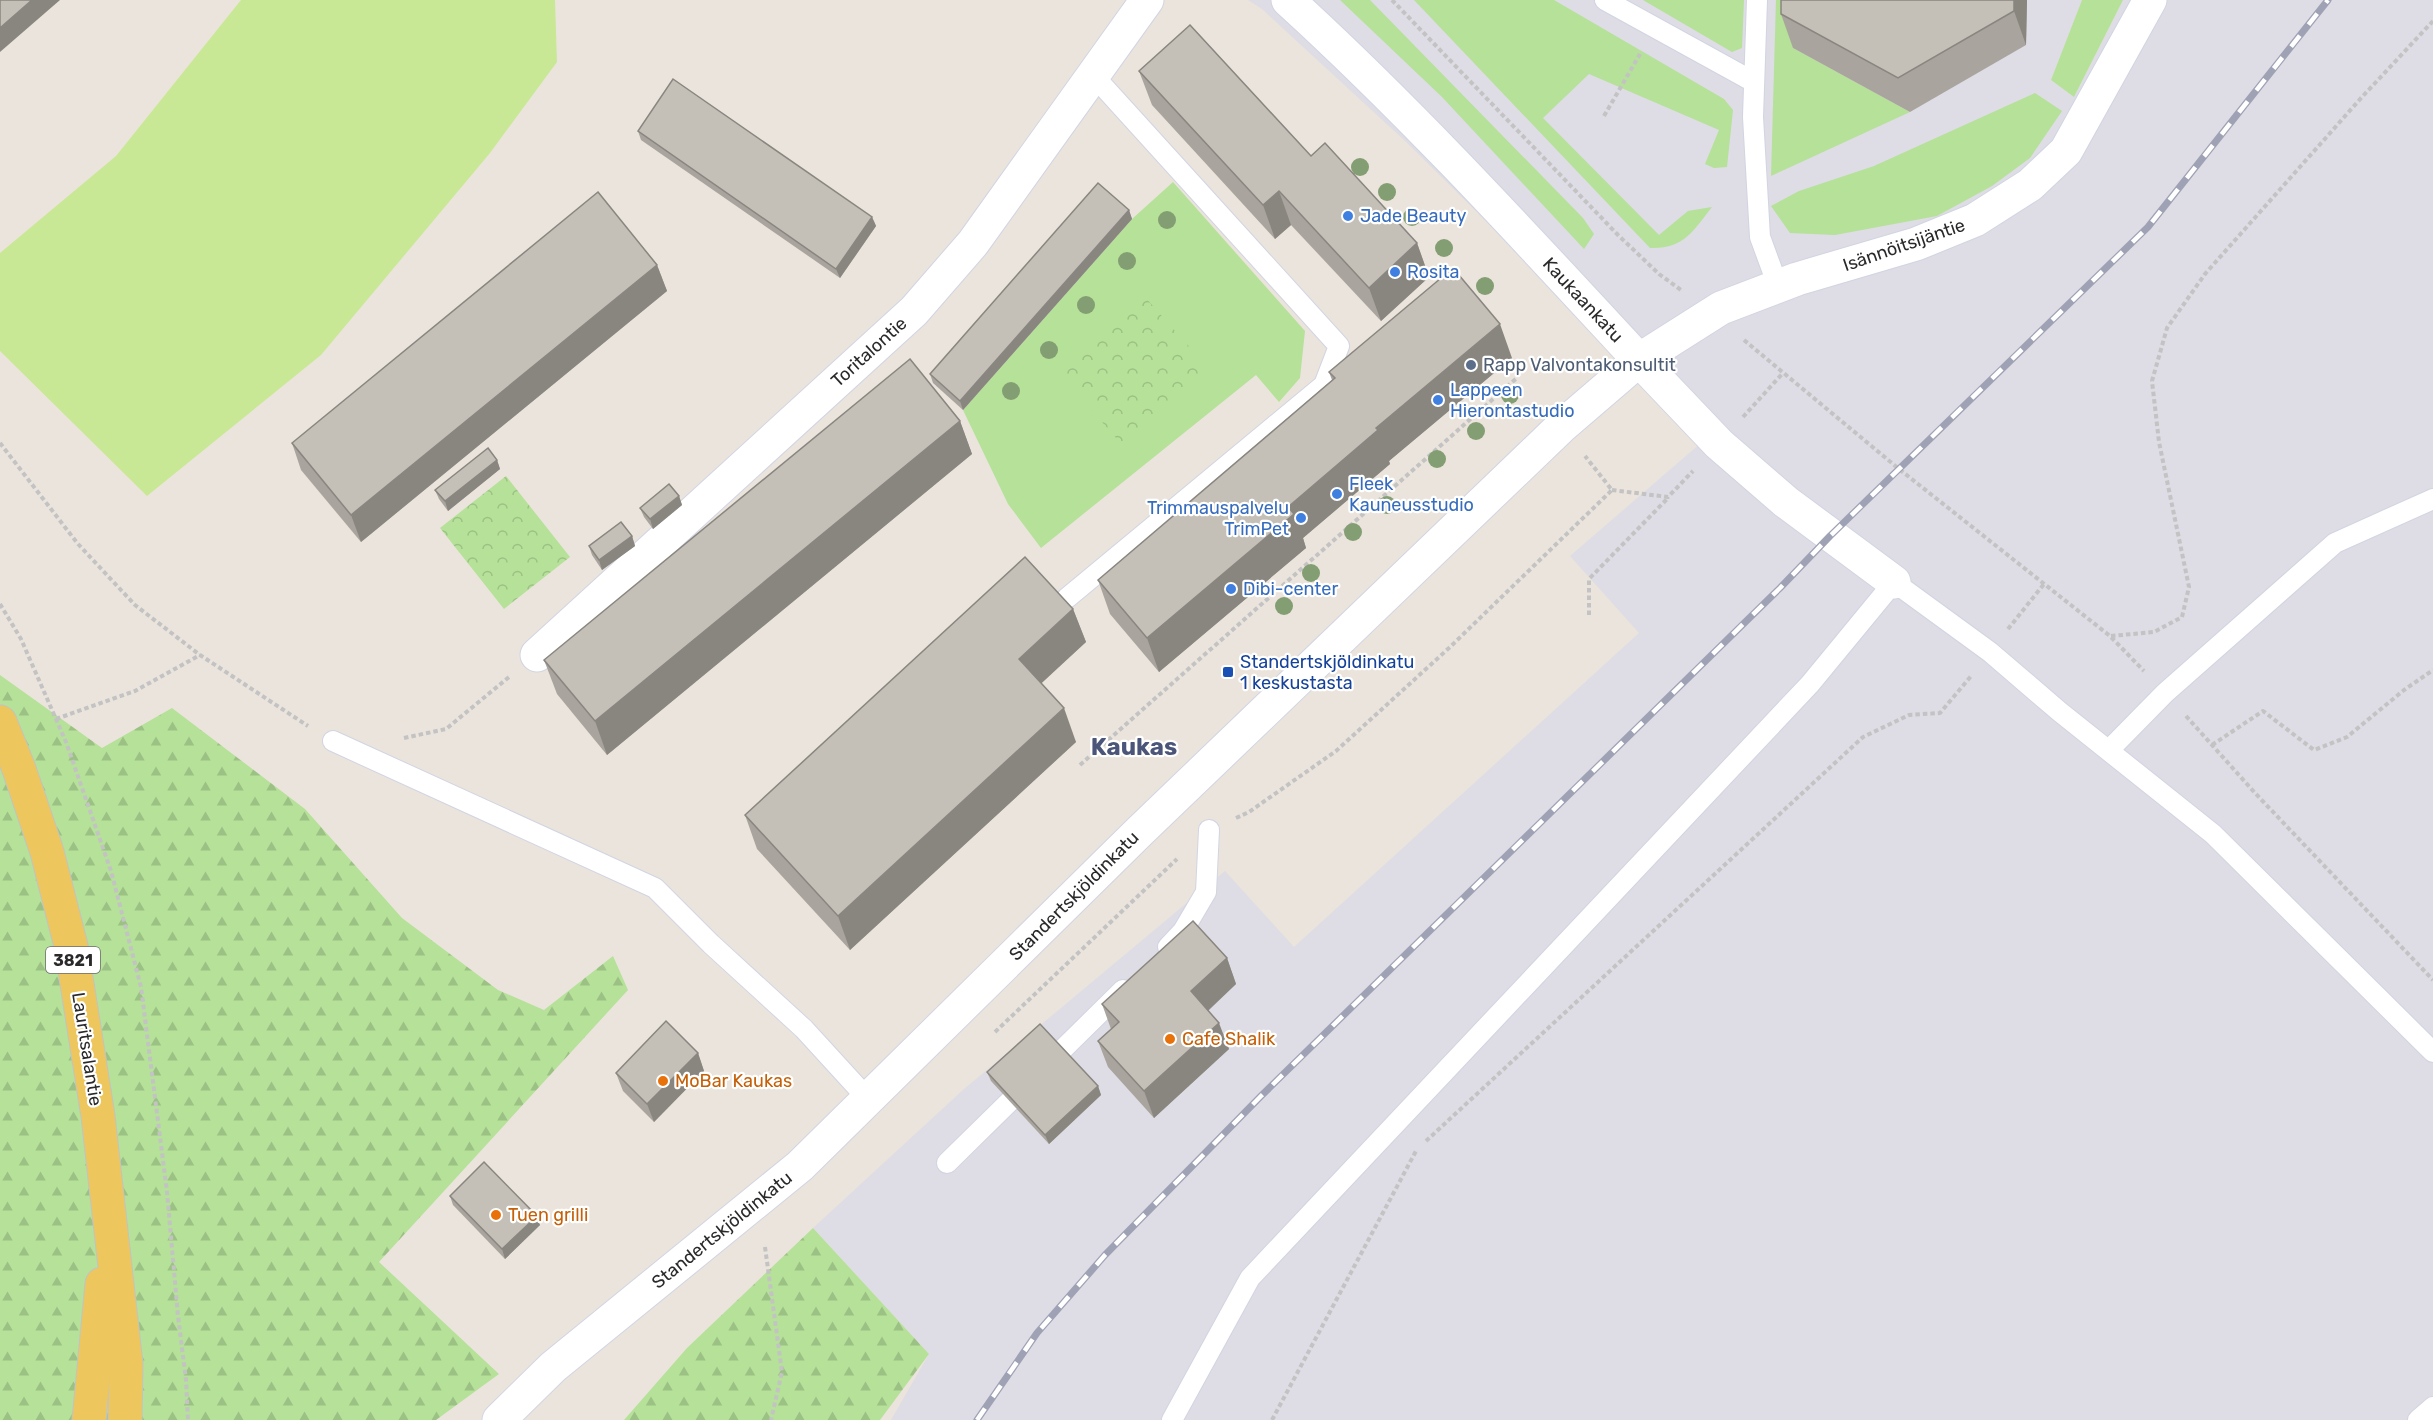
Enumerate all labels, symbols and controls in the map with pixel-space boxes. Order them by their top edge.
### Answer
place label: Jade Beauty [1360,205,1466,227]
marker: Jade Beauty [1341,209,1355,223]
street label: Isännöitsijäntie [1840,214,1968,276]
street label: Kaukaankatu [1538,253,1628,347]
place label: Rosita [1407,261,1460,283]
marker: Rosita [1388,265,1402,279]
street label: Toritalontie [827,312,911,392]
place label: Rapp Valvontakonsultit [1483,354,1676,376]
marker: Rapp Valvontakonsultit [1464,358,1478,372]
place label: Lappeen Hierontastudio [1450,379,1574,422]
marker: Lappeen Hierontastudio [1431,393,1445,407]
place label: Fleek Kauneusstudio [1349,473,1474,516]
marker: Fleek Kauneusstudio [1330,487,1344,501]
place label: Trimmauspalvelu TrimPet [1147,497,1289,540]
marker: Trimmauspalvelu TrimPet [1294,511,1308,525]
place label: Dibi-center [1243,578,1338,600]
marker: Dibi-center [1224,582,1238,596]
place label: Standertskjöldinkatu 1 keskustasta [1240,651,1414,694]
marker: Standertskjöldinkatu 1 keskustasta [1221,665,1235,679]
district label: Kaukas [1091,733,1177,761]
street label: Standertskjöldinkatu [1005,827,1143,965]
road number: 3821 [46,947,100,973]
street label: Lauritsalantie [67,991,107,1107]
place label: Cafe Shalik [1182,1028,1276,1050]
marker: Cafe Shalik [1163,1032,1177,1046]
place label: MoBar Kaukas [675,1070,792,1092]
marker: MoBar Kaukas [656,1074,670,1088]
street label: Standertskjöldinkatu [647,1167,797,1293]
place label: Tuen grilli [508,1204,588,1226]
marker: Tuen grilli [489,1208,503,1222]

